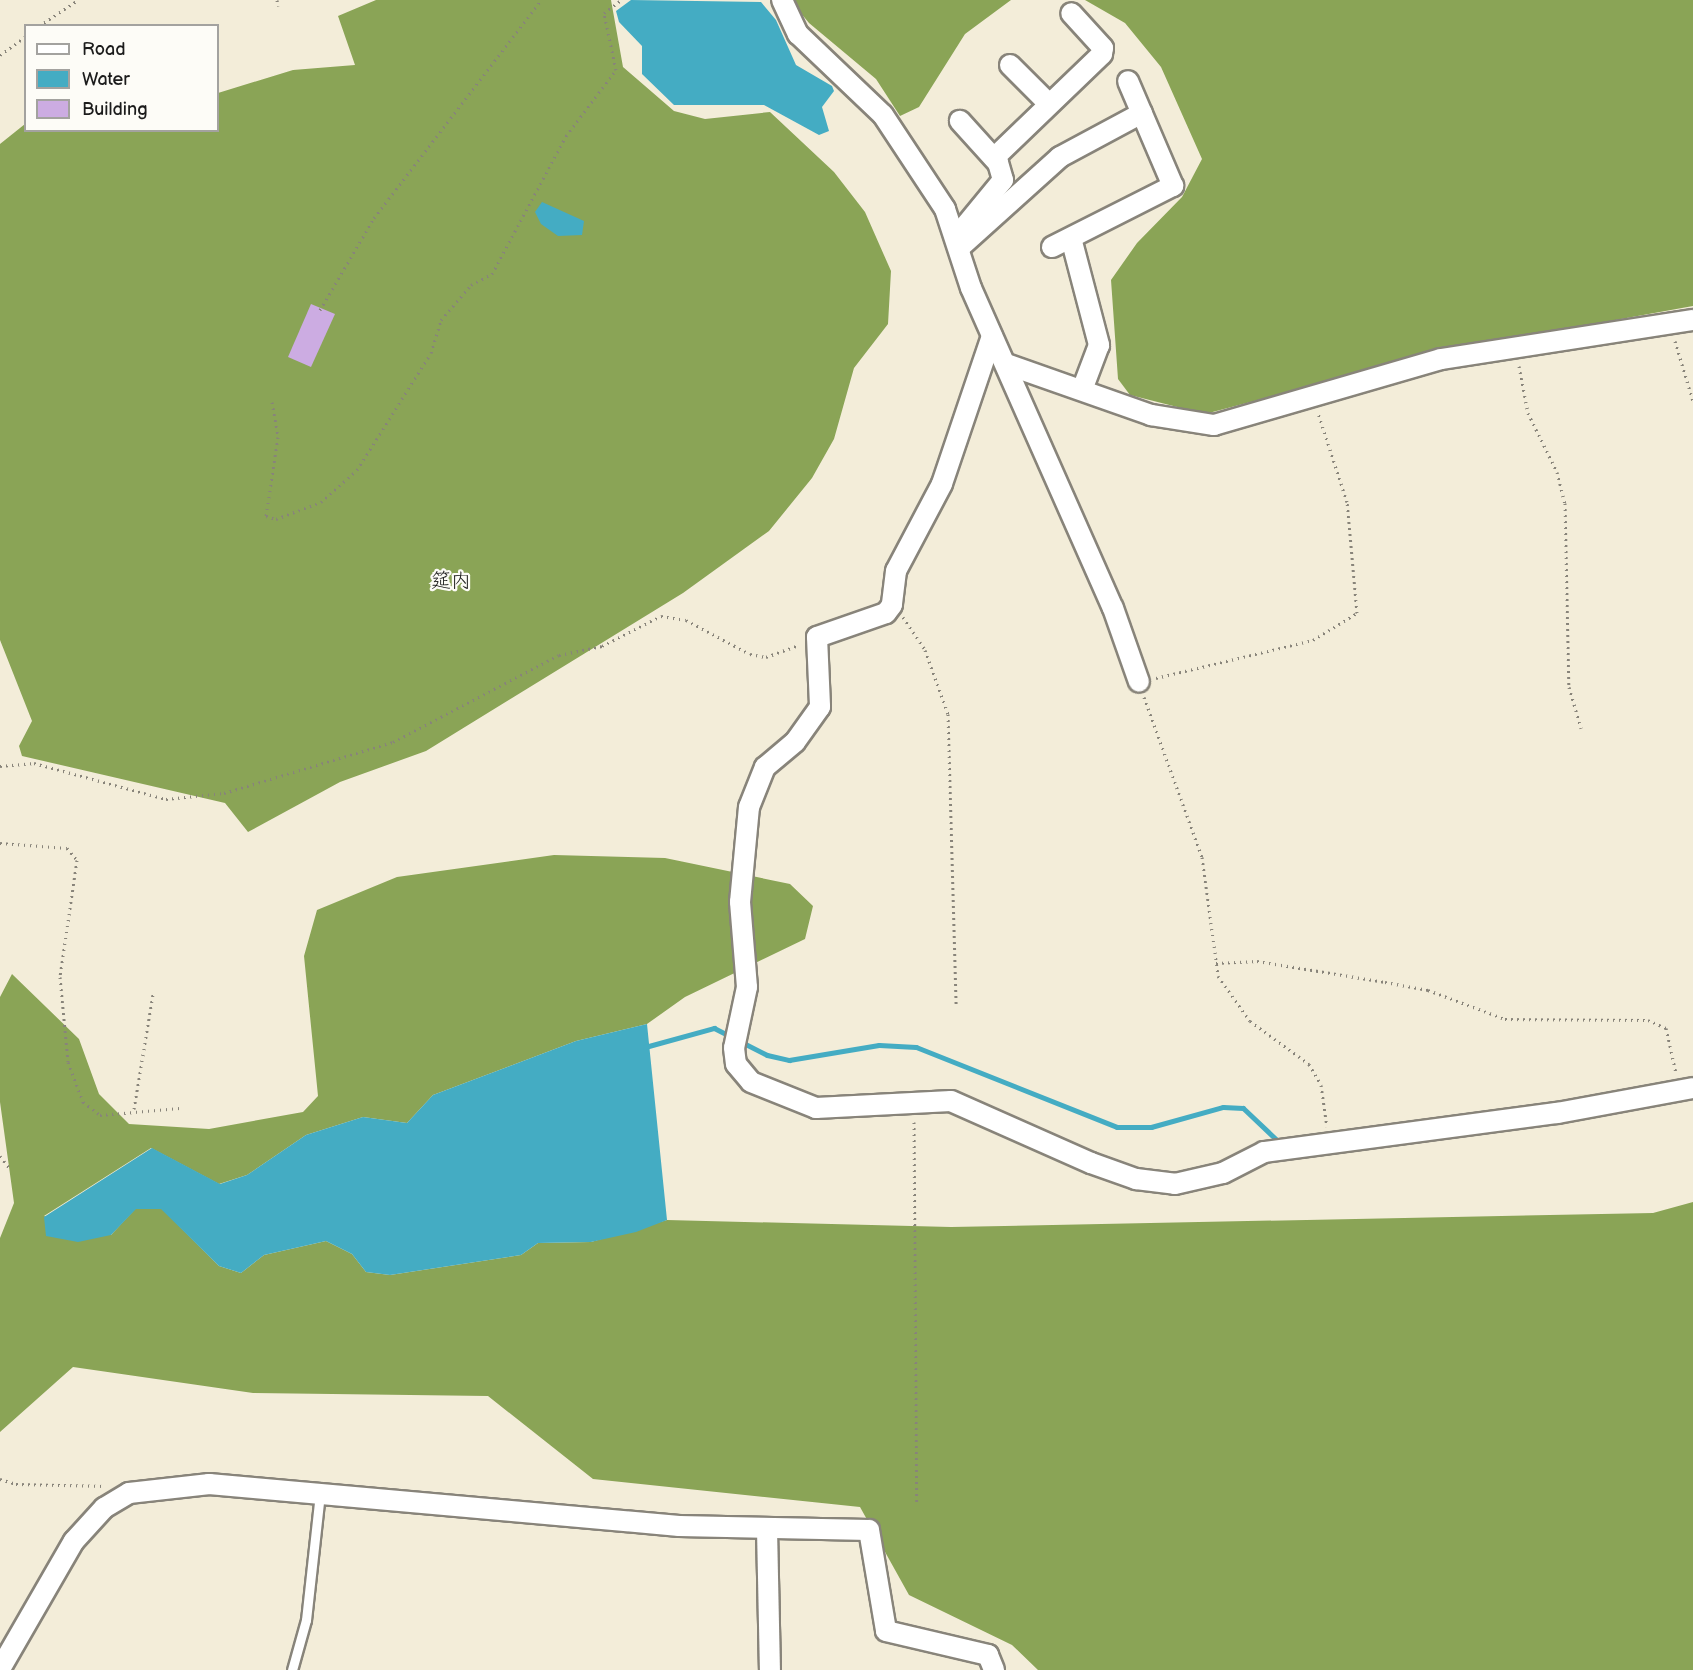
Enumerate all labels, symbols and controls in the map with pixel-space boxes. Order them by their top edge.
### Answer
legend [24,24,219,132]
text: Road [82,39,126,60]
text: Water [82,69,130,90]
text: Building [82,99,148,120]
district label: 筵内 [431,569,471,593]

